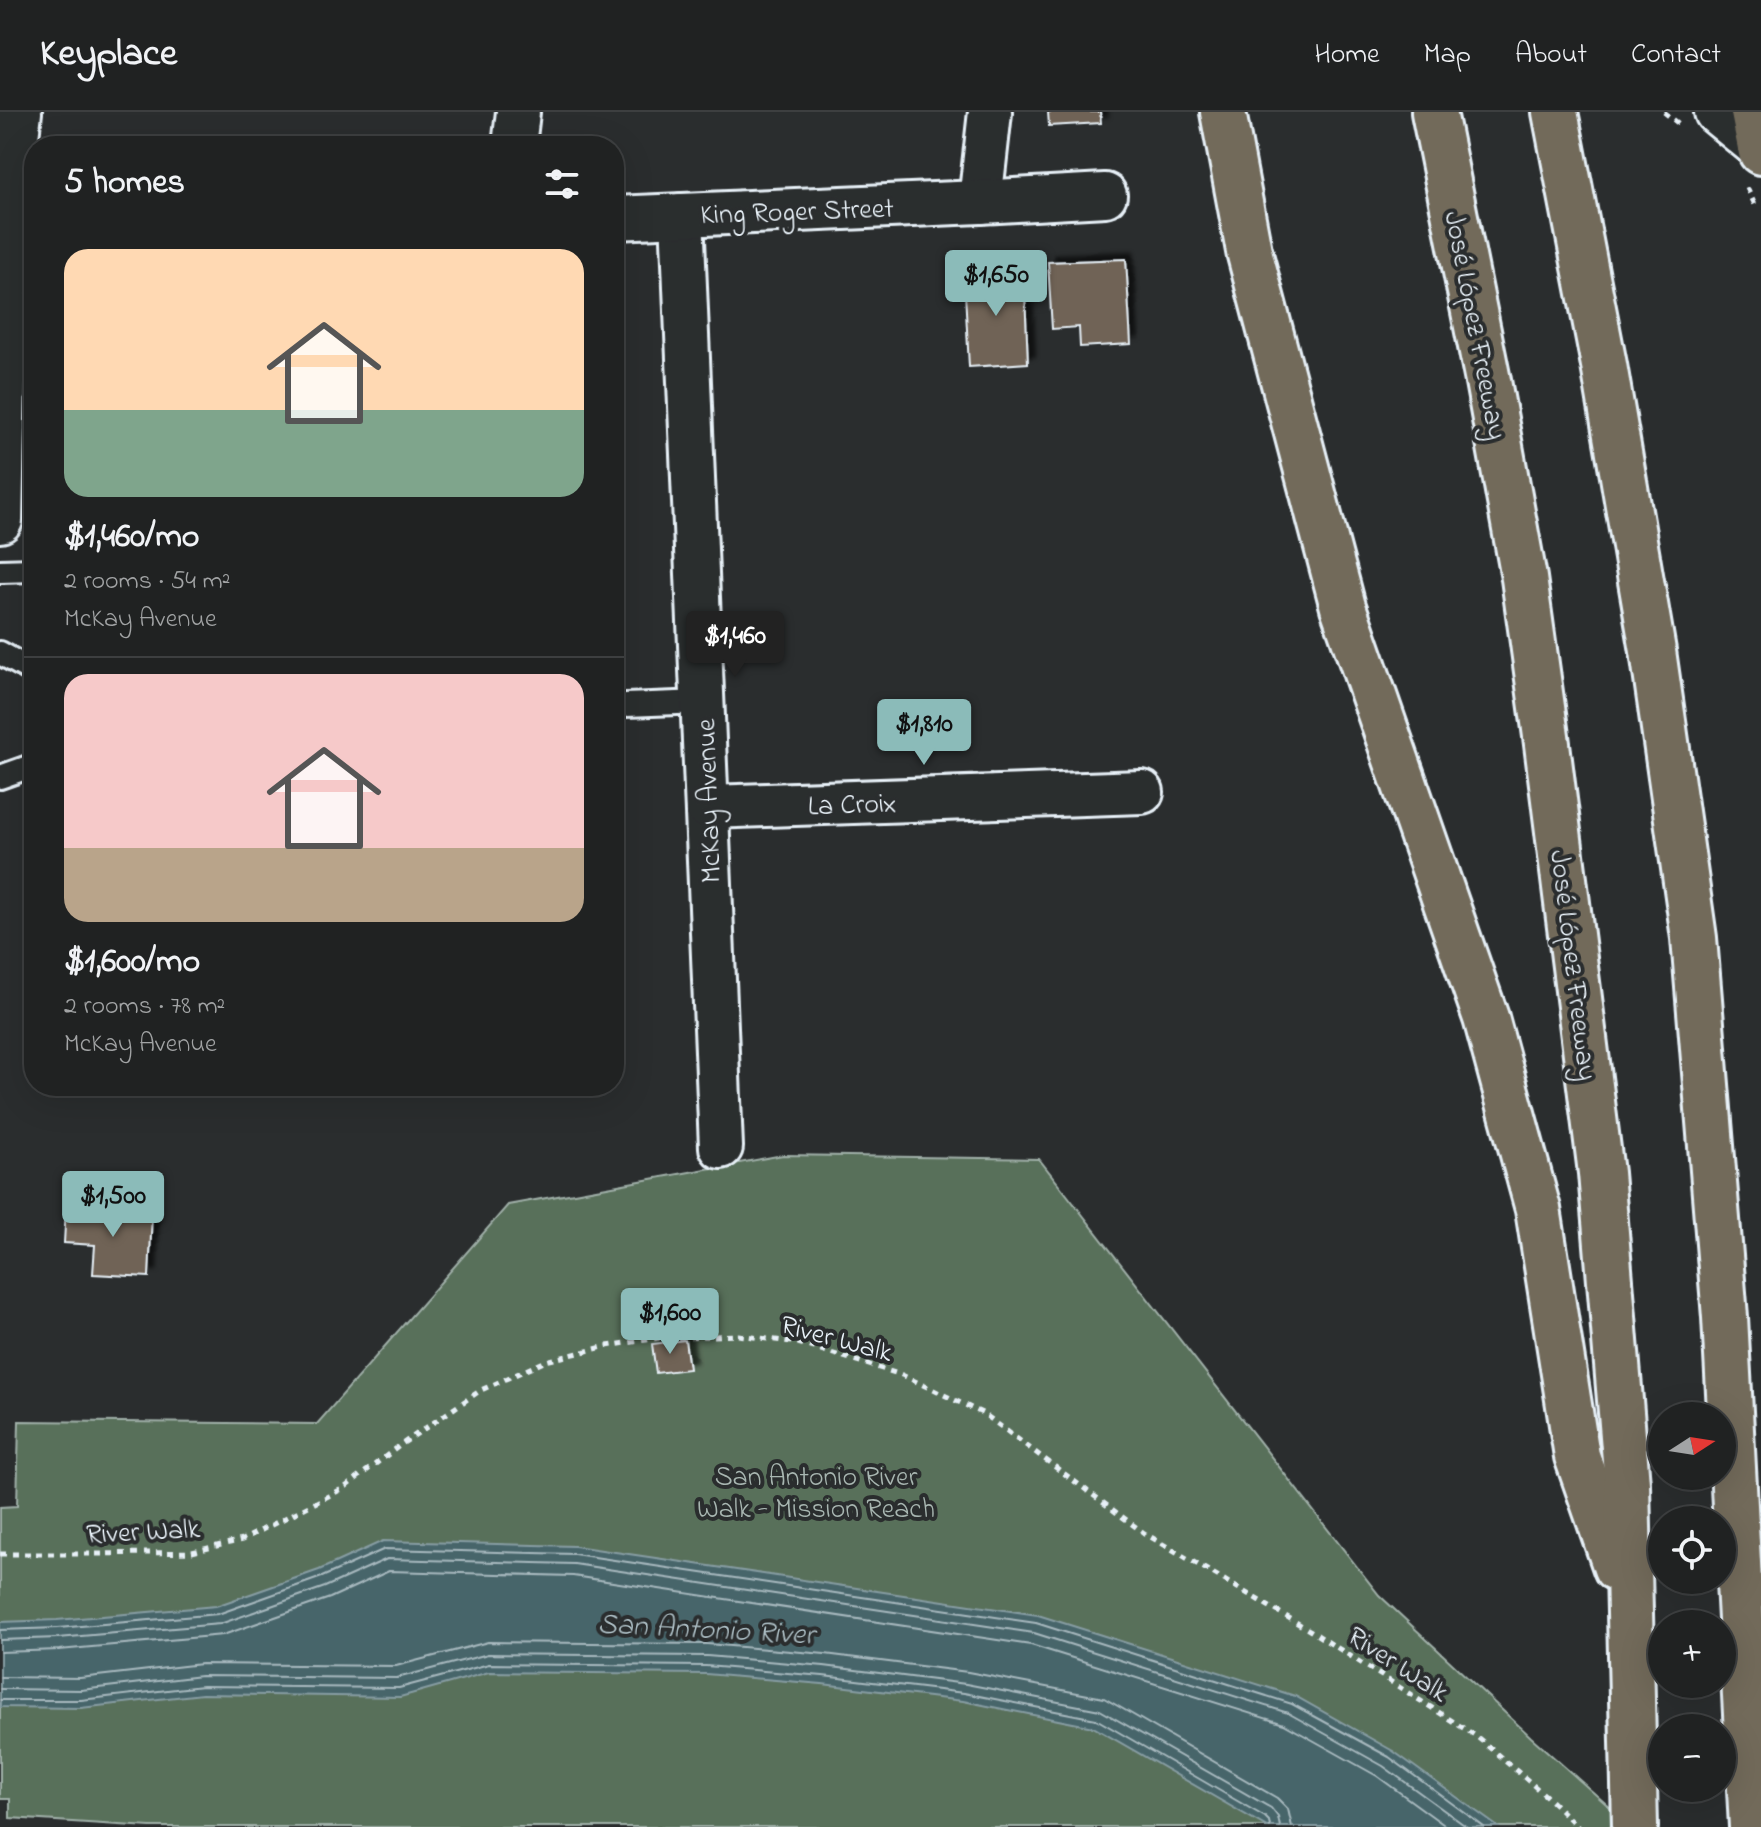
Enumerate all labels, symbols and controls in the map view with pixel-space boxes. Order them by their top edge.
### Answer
text: Keyplace [40,27,177,83]
text: Home [1314,35,1380,76]
text: Map [1424,35,1471,76]
text: About [1515,35,1587,76]
text: Contact [1631,35,1721,76]
text: 5 homes [64,159,185,209]
icon: filters [540,162,584,206]
street label: King Roger Street [700,190,895,237]
street label: José López Freeway [1431,208,1516,444]
pin: $1,650 [931,250,1061,318]
text: $1,650 [963,257,1029,295]
icon: home [252,301,396,445]
text: $1,460/mo [64,513,200,563]
text: 2 rooms · 54 m² [64,563,230,601]
text: McKay Avenue [64,601,217,639]
pin: $1,460 [670,611,800,679]
text: $1,460 [704,618,766,656]
pin: $1,810 [859,699,989,767]
text: $1,810 [895,706,953,744]
street label: McKay Avenue [687,718,734,884]
icon: home [252,726,396,870]
street label: La Croix [807,784,897,829]
street label: José López Freeway [1537,848,1606,1083]
text: $1,600/mo [64,938,200,988]
text: 2 rooms · 78 m² [64,988,225,1026]
text: McKay Avenue [64,1026,217,1064]
pin: $1,500 [48,1171,178,1239]
text: $1,500 [80,1178,146,1216]
pin: $1,600 [605,1288,735,1356]
text: $1,600 [639,1295,701,1333]
street label: River Walk [776,1306,897,1375]
north arrow [1648,1402,1736,1490]
map controls [1648,1402,1736,1802]
park label: San Antonio River Walk - Mission Reach [697,1458,935,1531]
button: locate [1648,1506,1736,1594]
street label: River Walk [85,1510,202,1557]
water label: San Antonio River [596,1603,819,1659]
button: + [1648,1610,1736,1698]
street label: River Walk [1338,1618,1457,1715]
button: − [1648,1714,1736,1802]

